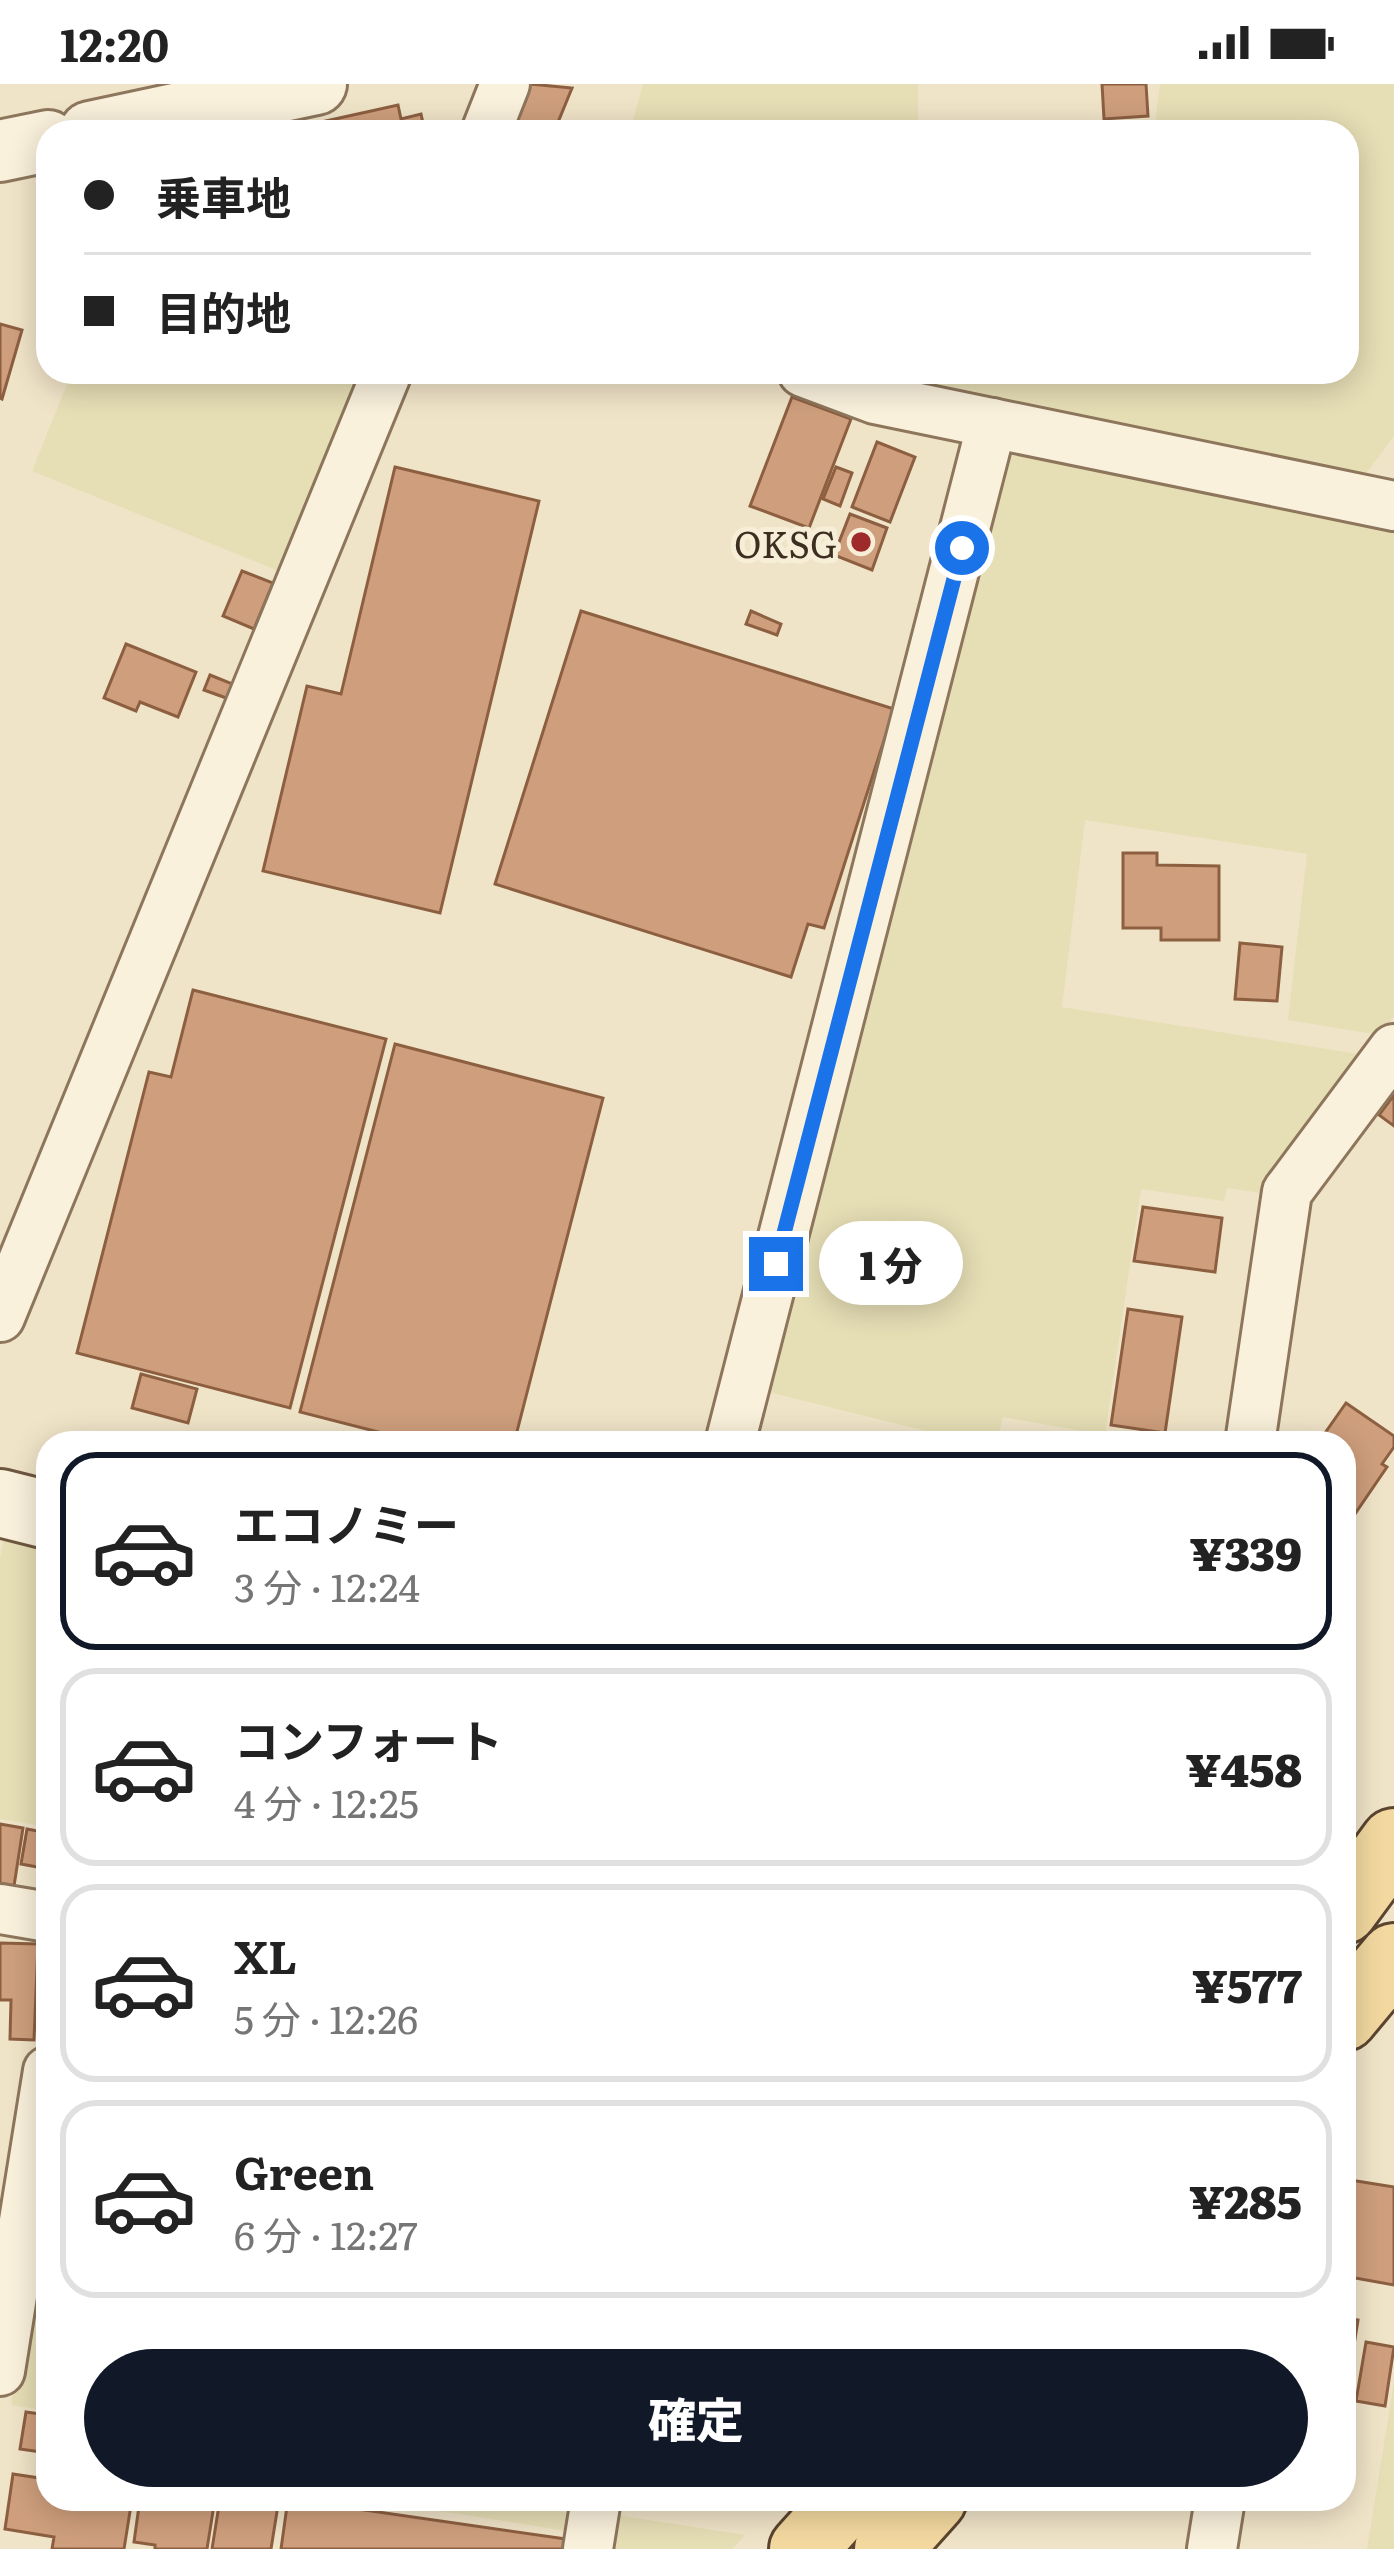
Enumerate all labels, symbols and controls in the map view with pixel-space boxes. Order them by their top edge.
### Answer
text: 12:20 [60,9,169,76]
text: 乗車地 [156,162,291,229]
text: 目的地 [156,277,291,344]
place label: OKSG [734,516,837,569]
route start [935,521,989,575]
marker: OKSG [848,529,874,555]
callout: 1 分 [818,1222,962,1306]
text: 1 分 [859,1234,923,1292]
route end [749,1237,803,1291]
text: エコノミー [234,1489,459,1556]
icon: car [90,1497,198,1605]
text: ¥339 [1190,1518,1302,1585]
text: 3 分 · 12:24 [234,1556,420,1614]
text: コンフォート [234,1705,503,1772]
icon: car [90,1713,198,1821]
text: ¥458 [1186,1734,1302,1801]
text: 4 分 · 12:25 [234,1772,419,1830]
text: XL [234,1921,297,1988]
icon: car [90,1929,198,2037]
text: ¥577 [1192,1950,1302,2017]
text: 5 分 · 12:26 [234,1988,418,2046]
text: Green [234,2137,374,2204]
icon: car [90,2145,198,2253]
text: ¥285 [1189,2166,1302,2233]
text: 6 分 · 12:27 [234,2204,418,2262]
button: 確定 [84,2349,1308,2487]

